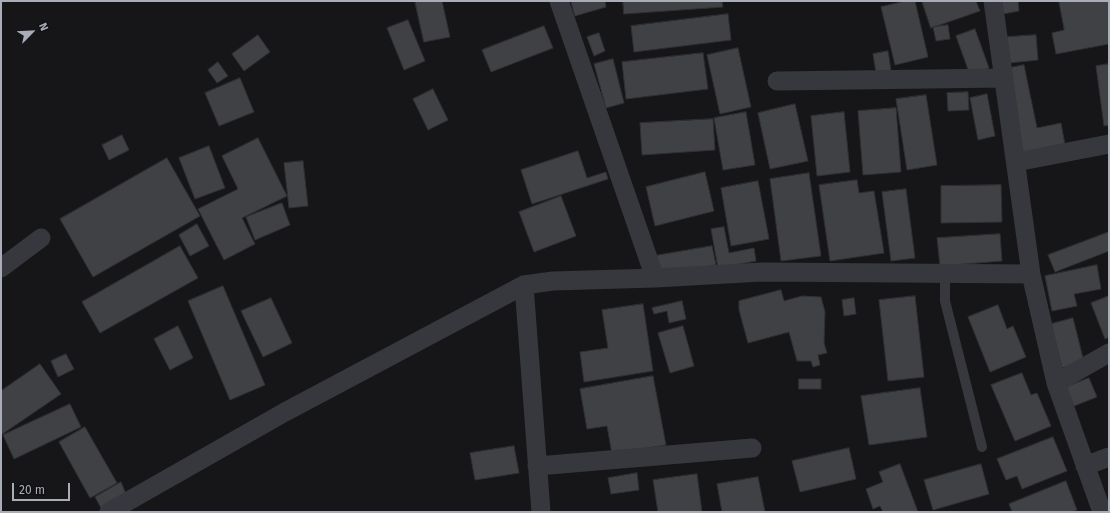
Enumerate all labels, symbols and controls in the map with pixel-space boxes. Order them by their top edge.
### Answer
north arrow [12,12,52,52]
text: N [36,21,51,33]
scale bar [14,475,72,501]
text: 20 m [19,483,45,497]

